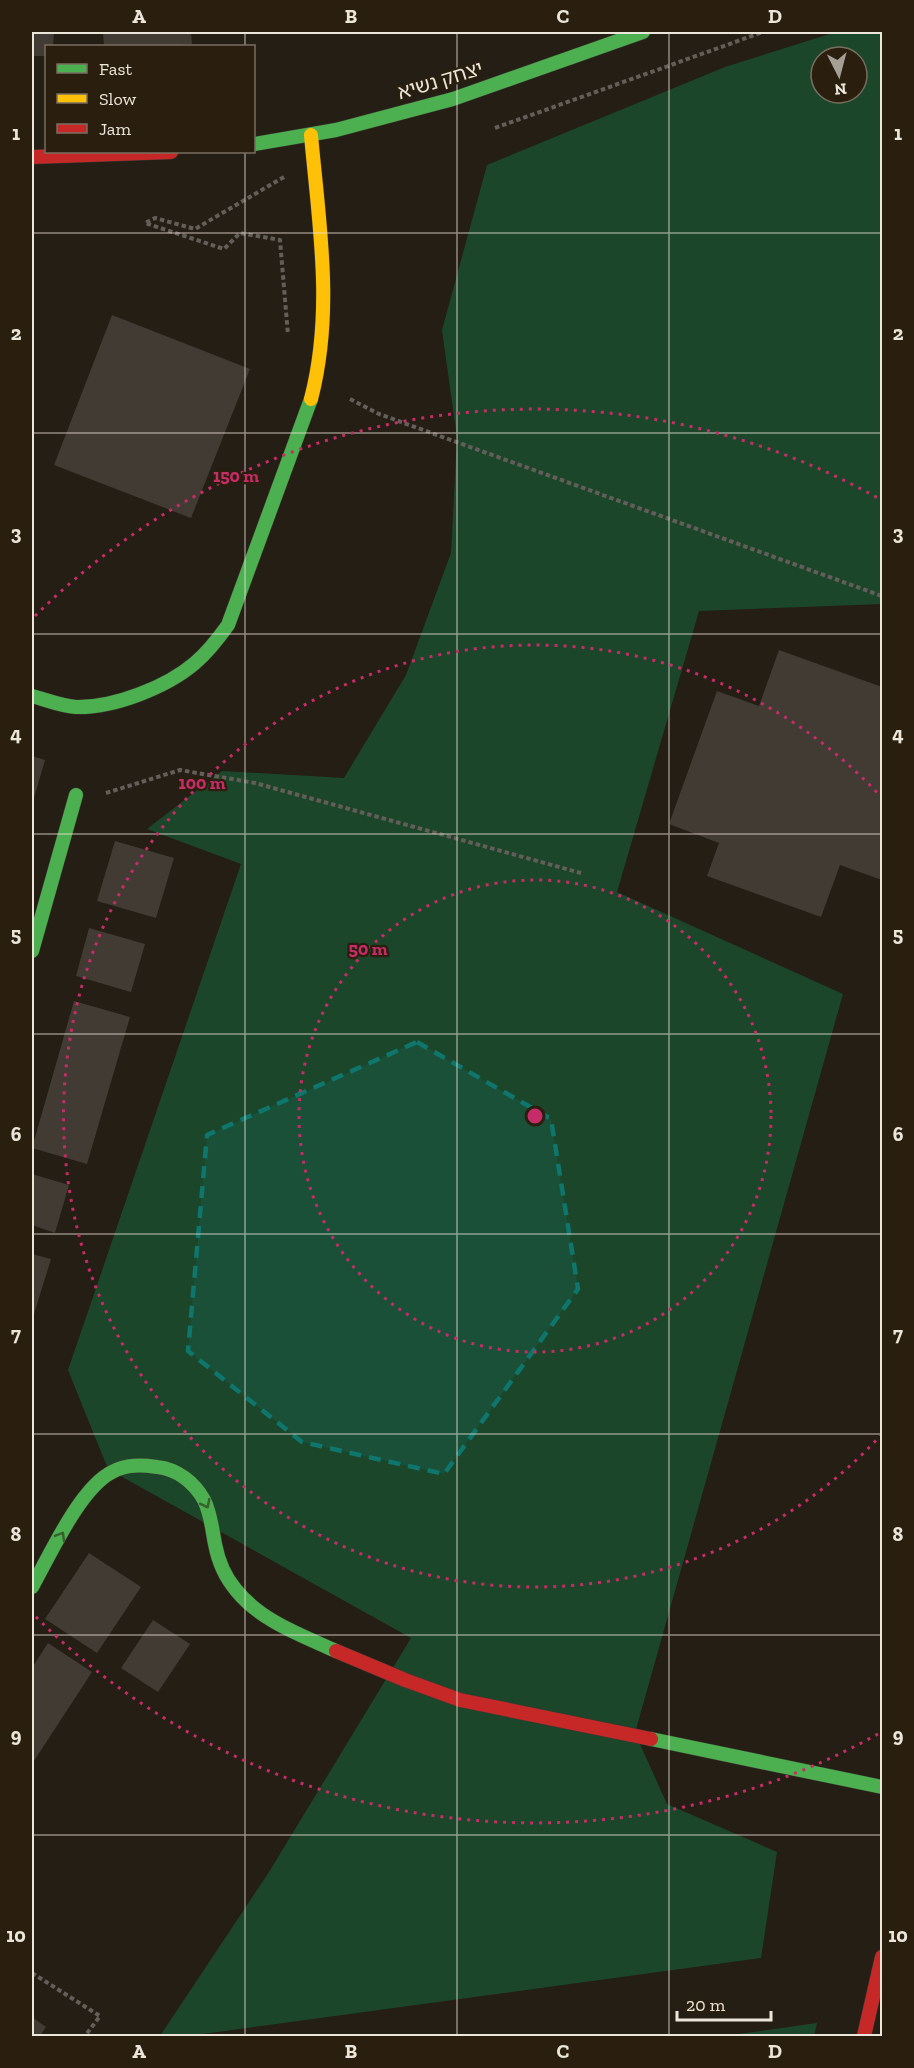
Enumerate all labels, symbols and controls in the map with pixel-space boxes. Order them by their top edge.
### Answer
text: A [132,4,146,28]
text: B [345,4,357,28]
text: C [557,4,570,28]
text: D [768,4,782,28]
legend [45,45,255,153]
north arrow [809,45,869,105]
street label: יצחק נשיא [394,56,486,104]
text: Fast [99,58,132,80]
text: N [833,79,848,100]
text: Slow [99,88,136,110]
text: Jam [99,118,131,140]
text: 1 [12,121,20,145]
text: 1 [894,121,902,145]
text: 2 [11,321,22,345]
text: 2 [893,321,904,345]
text: 150 m [213,465,259,487]
text: 3 [11,521,22,545]
text: 3 [893,521,904,545]
text: 4 [10,722,22,746]
text: 4 [892,722,904,746]
text: 100 m [178,772,226,794]
text: 5 [11,922,21,946]
text: 5 [893,922,903,946]
text: 50 m [349,938,388,960]
centre of rings [525,1106,545,1126]
text: 6 [11,1122,22,1146]
text: 6 [893,1122,904,1146]
text: 7 [11,1322,21,1346]
text: 7 [893,1322,903,1346]
one-way arrow [198,1498,210,1509]
text: 8 [11,1522,22,1546]
text: 8 [893,1522,904,1546]
one-way arrow [54,1532,65,1542]
text: 9 [11,1723,22,1747]
text: 9 [893,1723,904,1747]
text: 10 [6,1923,26,1947]
text: 10 [888,1923,908,1947]
scale bar [677,1984,772,2022]
text: 20 m [686,1994,726,2016]
text: A [132,2039,146,2063]
text: B [345,2039,357,2063]
text: C [557,2039,570,2063]
text: D [768,2039,782,2063]

